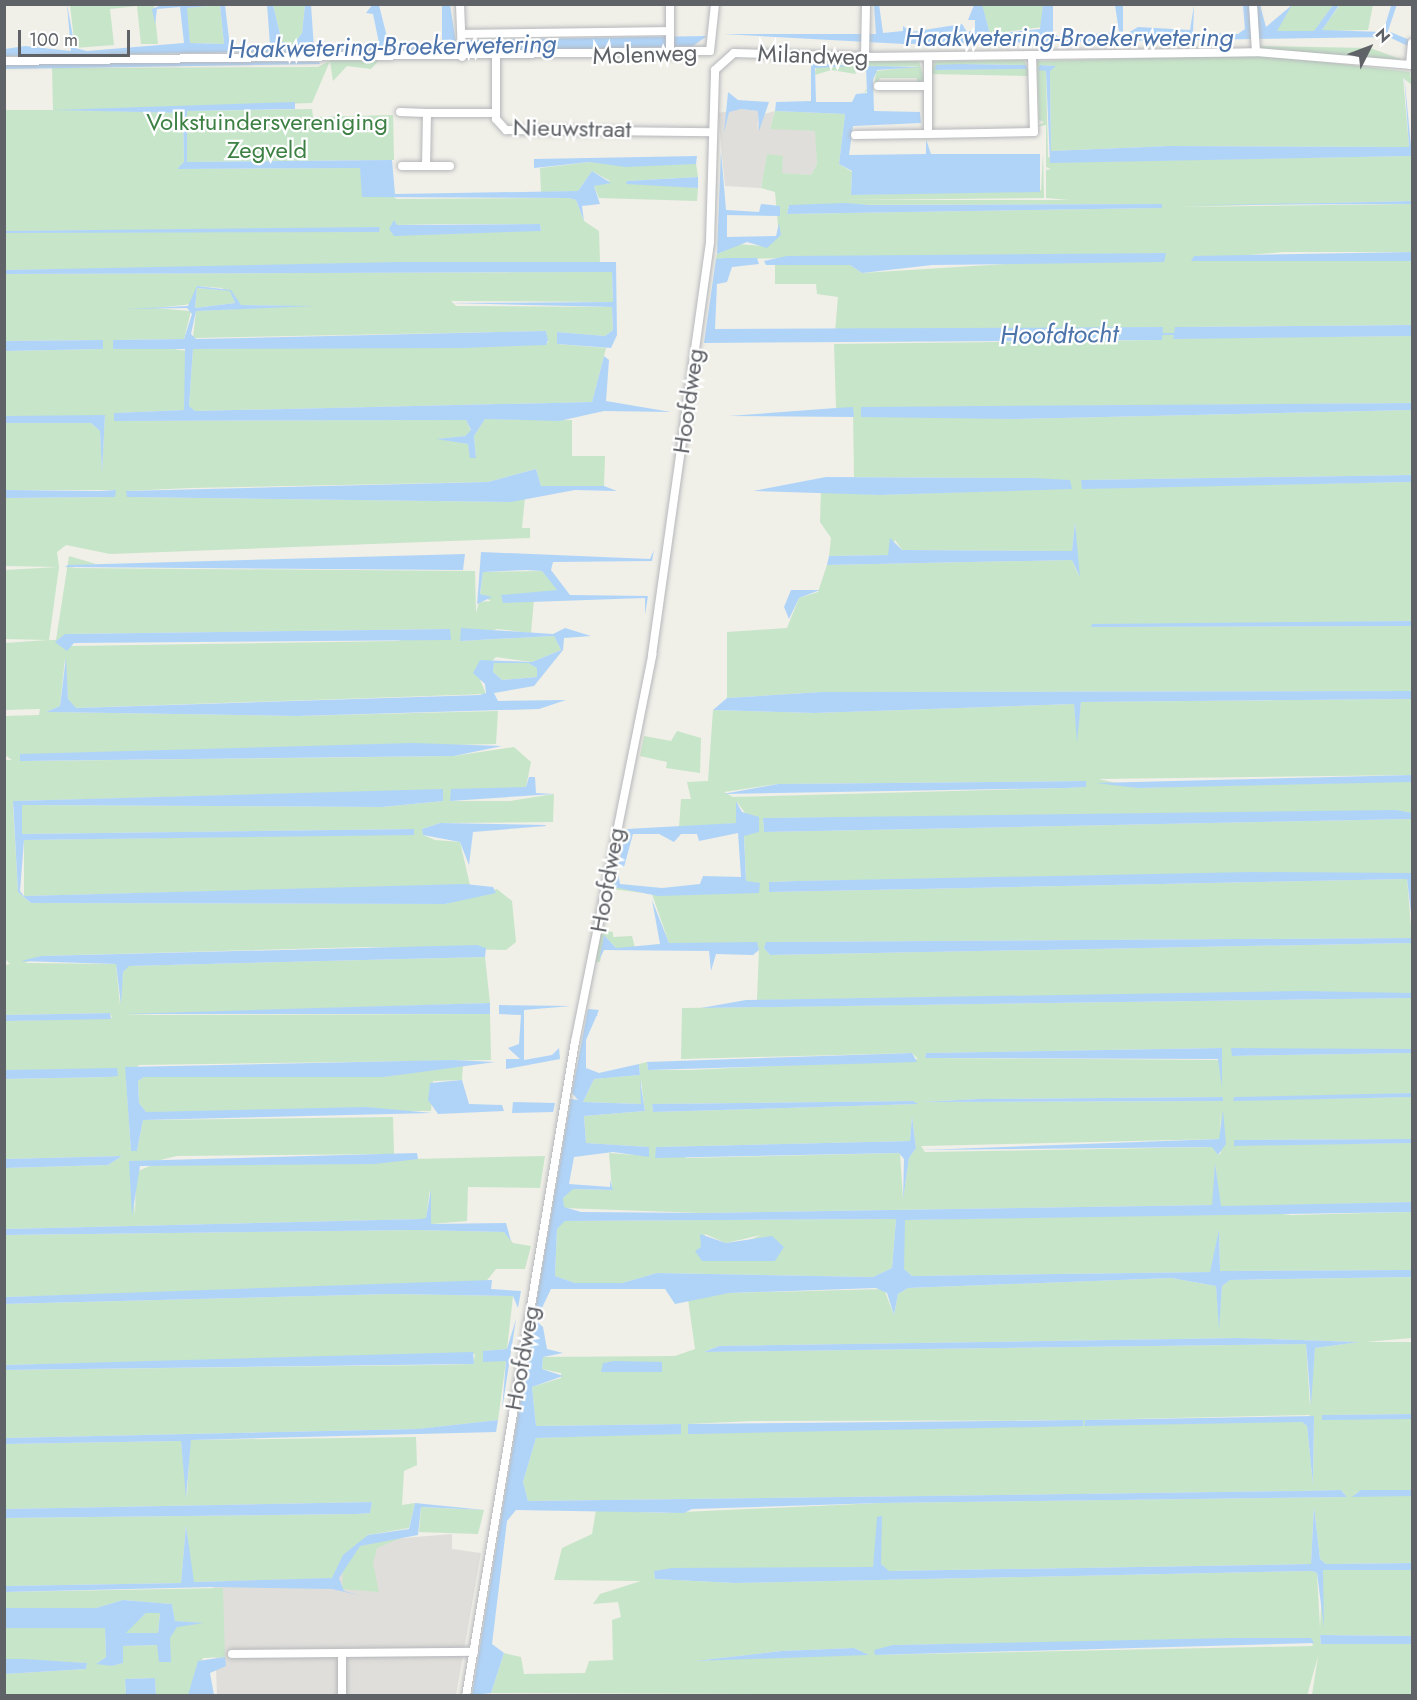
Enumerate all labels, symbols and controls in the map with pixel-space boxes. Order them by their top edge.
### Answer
scale bar [21,18,134,56]
north arrow [1339,18,1399,78]
water label: Haakwetering-Broekerwetering [904,22,1234,54]
text: N [1370,23,1396,48]
text: 100 m [29,27,78,53]
water label: Haakwetering-Broekerwetering [227,29,557,65]
street label: Molenweg [592,38,698,70]
street label: Milandweg [757,39,869,71]
park label: Volkstuindersvereniging Zegveld [146,108,388,164]
street label: Nieuwstraat [512,113,632,143]
water label: Hoofdtocht [1000,318,1118,352]
street label: Hoofdweg [666,347,710,455]
street label: Hoofdweg [584,825,630,935]
street label: Hoofdweg [499,1303,545,1413]

